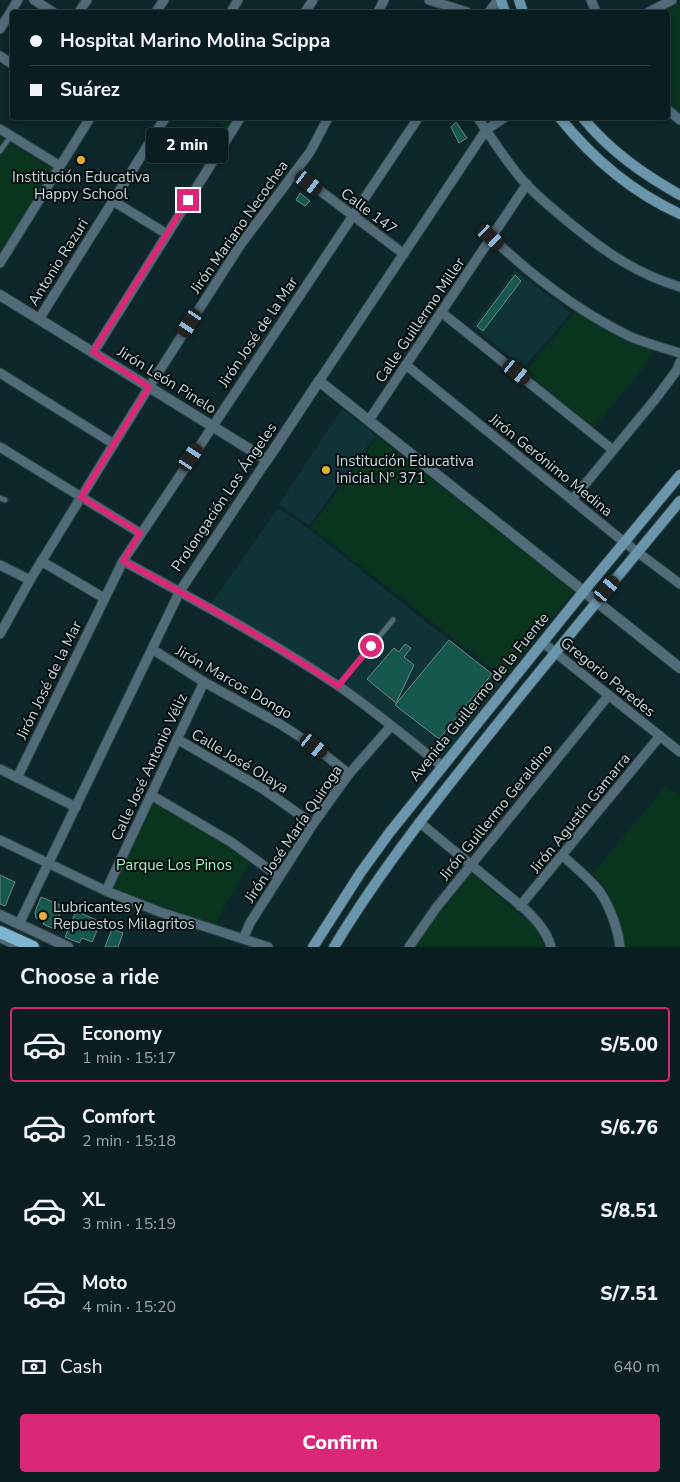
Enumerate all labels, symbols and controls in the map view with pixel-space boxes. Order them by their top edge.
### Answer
text: Hospital Marino Molina Scippa [60,28,330,54]
text: Suárez [60,77,120,103]
callout: 2 min [147,128,229,162]
text: 2 min [166,134,208,156]
marker: Institución Educativa Happy School [75,154,87,166]
street label: Jirón Mariano Necochea [185,156,293,298]
place label: Institución Educativa Happy School [12,167,150,204]
car [292,168,325,198]
street label: Calle 147 [337,183,401,239]
route end [177,189,199,211]
street label: Antonio Razuri [23,215,93,309]
car [474,221,507,253]
street label: Calle Guillermo Miller [371,253,470,386]
street label: Jirón José de la Mar [213,272,303,392]
car [175,306,204,340]
street label: Jirón León Pinelo [113,341,220,418]
car [500,357,533,387]
street label: Jirón Gerónimo Medina [484,408,617,521]
street label: Prolongación Los Ángeles [167,419,281,575]
car [176,440,205,474]
place label: Institución Educativa Inicial Nº 371 [336,451,474,488]
marker: Institución Educativa Inicial Nº 371 [320,464,332,476]
car [591,573,622,605]
street label: Avenida Guillermo de la Fuente [405,608,553,786]
street label: Jirón José de la Mar [11,617,87,744]
street label: Gregorio Paredes [556,633,660,721]
route start [360,635,382,657]
street label: Jirón Marcos Dongo [171,640,296,724]
street label: Calle José Antonio Véliz [106,690,192,844]
street label: Calle José Olaya [188,724,292,798]
car [297,731,330,761]
street label: Jirón Guillermo Geraldino [434,740,557,885]
street label: Jirón Agustín Gamarra [525,749,635,878]
street label: Jirón José María Quiroga [239,761,347,907]
park label: Parque Los Pinos [116,855,232,875]
place label: Lubricantes y Repuestos Milagritos [53,897,195,934]
marker: Lubricantes y Repuestos Milagritos [37,910,49,922]
text: Choose a ride [20,962,159,992]
text: Economy [82,1021,162,1047]
icon: car [22,1022,67,1067]
text: S/5.00 [600,1032,658,1058]
text: 1 min · 15:17 [82,1047,176,1069]
text: Comfort [82,1104,155,1130]
icon: car [22,1105,67,1150]
text: S/6.76 [600,1115,658,1141]
text: 2 min · 15:18 [82,1130,176,1152]
text: XL [82,1187,105,1213]
icon: car [22,1188,67,1233]
text: S/8.51 [600,1198,658,1224]
text: 3 min · 15:19 [82,1213,176,1235]
text: Moto [82,1270,128,1296]
icon: car [22,1271,67,1316]
text: S/7.51 [600,1281,658,1307]
text: 4 min · 15:20 [82,1296,176,1318]
icon: cash [20,1353,48,1381]
text: Cash [60,1354,102,1380]
text: 640 m [613,1356,660,1378]
button: Confirm [20,1414,660,1472]

